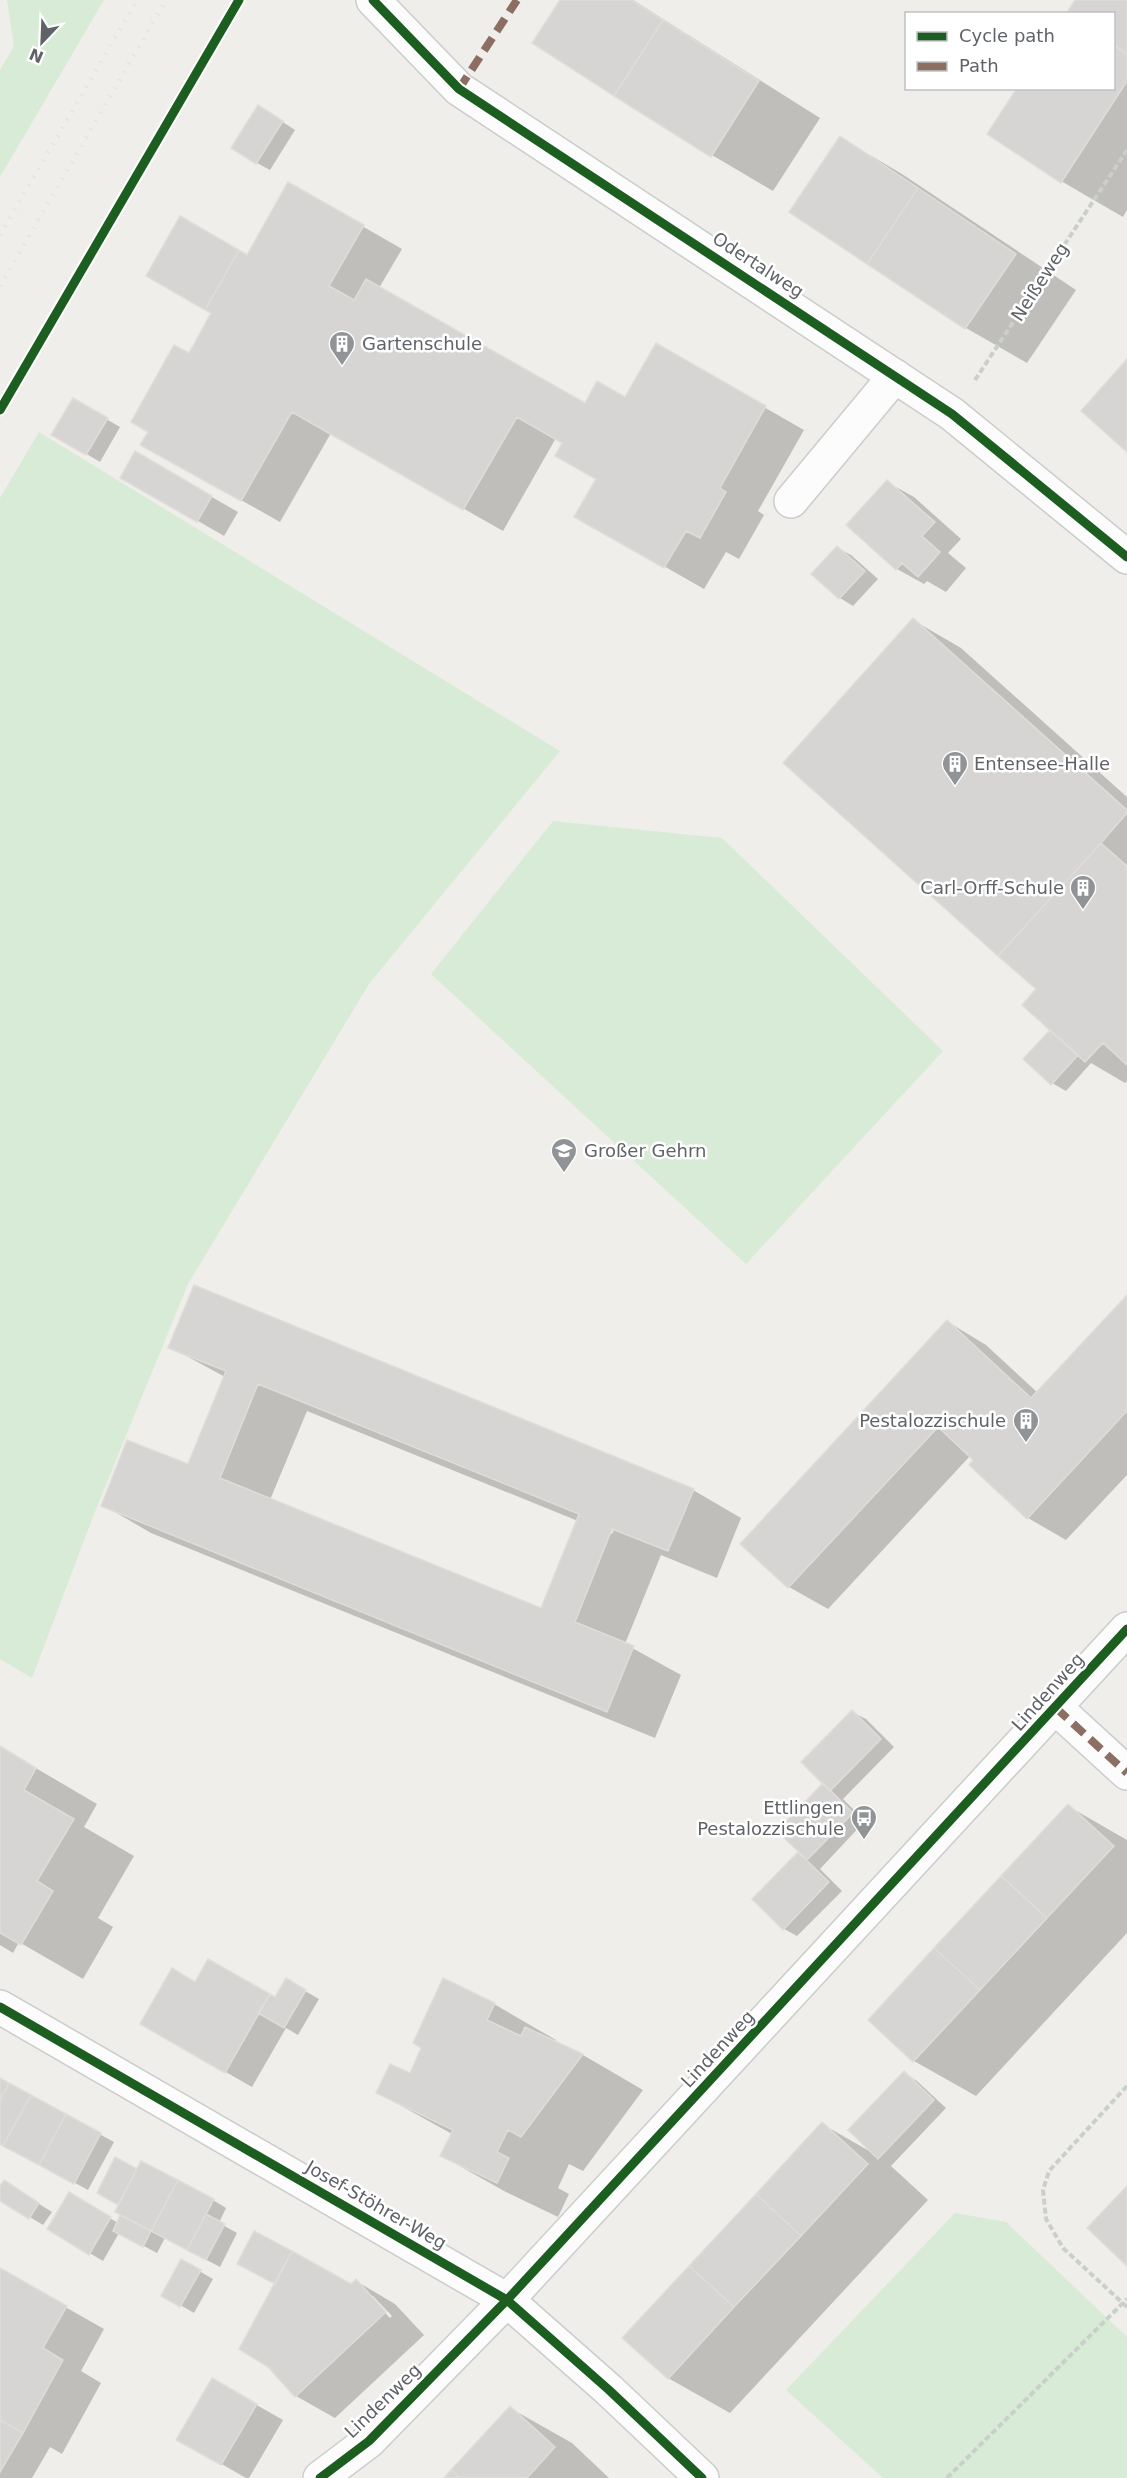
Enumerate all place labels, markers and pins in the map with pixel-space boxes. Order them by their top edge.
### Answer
building icon: Gartenschule [327,329,357,367]
place label: Gartenschule [362,333,482,354]
building icon: Entensee-Halle [940,749,970,787]
place label: Entensee-Halle [974,753,1110,774]
building icon: Carl-Orff-Schule [1068,873,1098,911]
place label: Carl-Orff-Schule [920,877,1064,898]
school or university icon: Großer Gehrn [549,1136,579,1174]
place label: Großer Gehrn [584,1140,706,1161]
building icon: Pestalozzischule [1011,1406,1041,1444]
place label: Pestalozzischule [859,1410,1006,1431]
place label: Ettlingen Pestalozzischule [697,1797,844,1839]
bus stop icon: Ettlingen Pestalozzischule [849,1803,879,1841]

